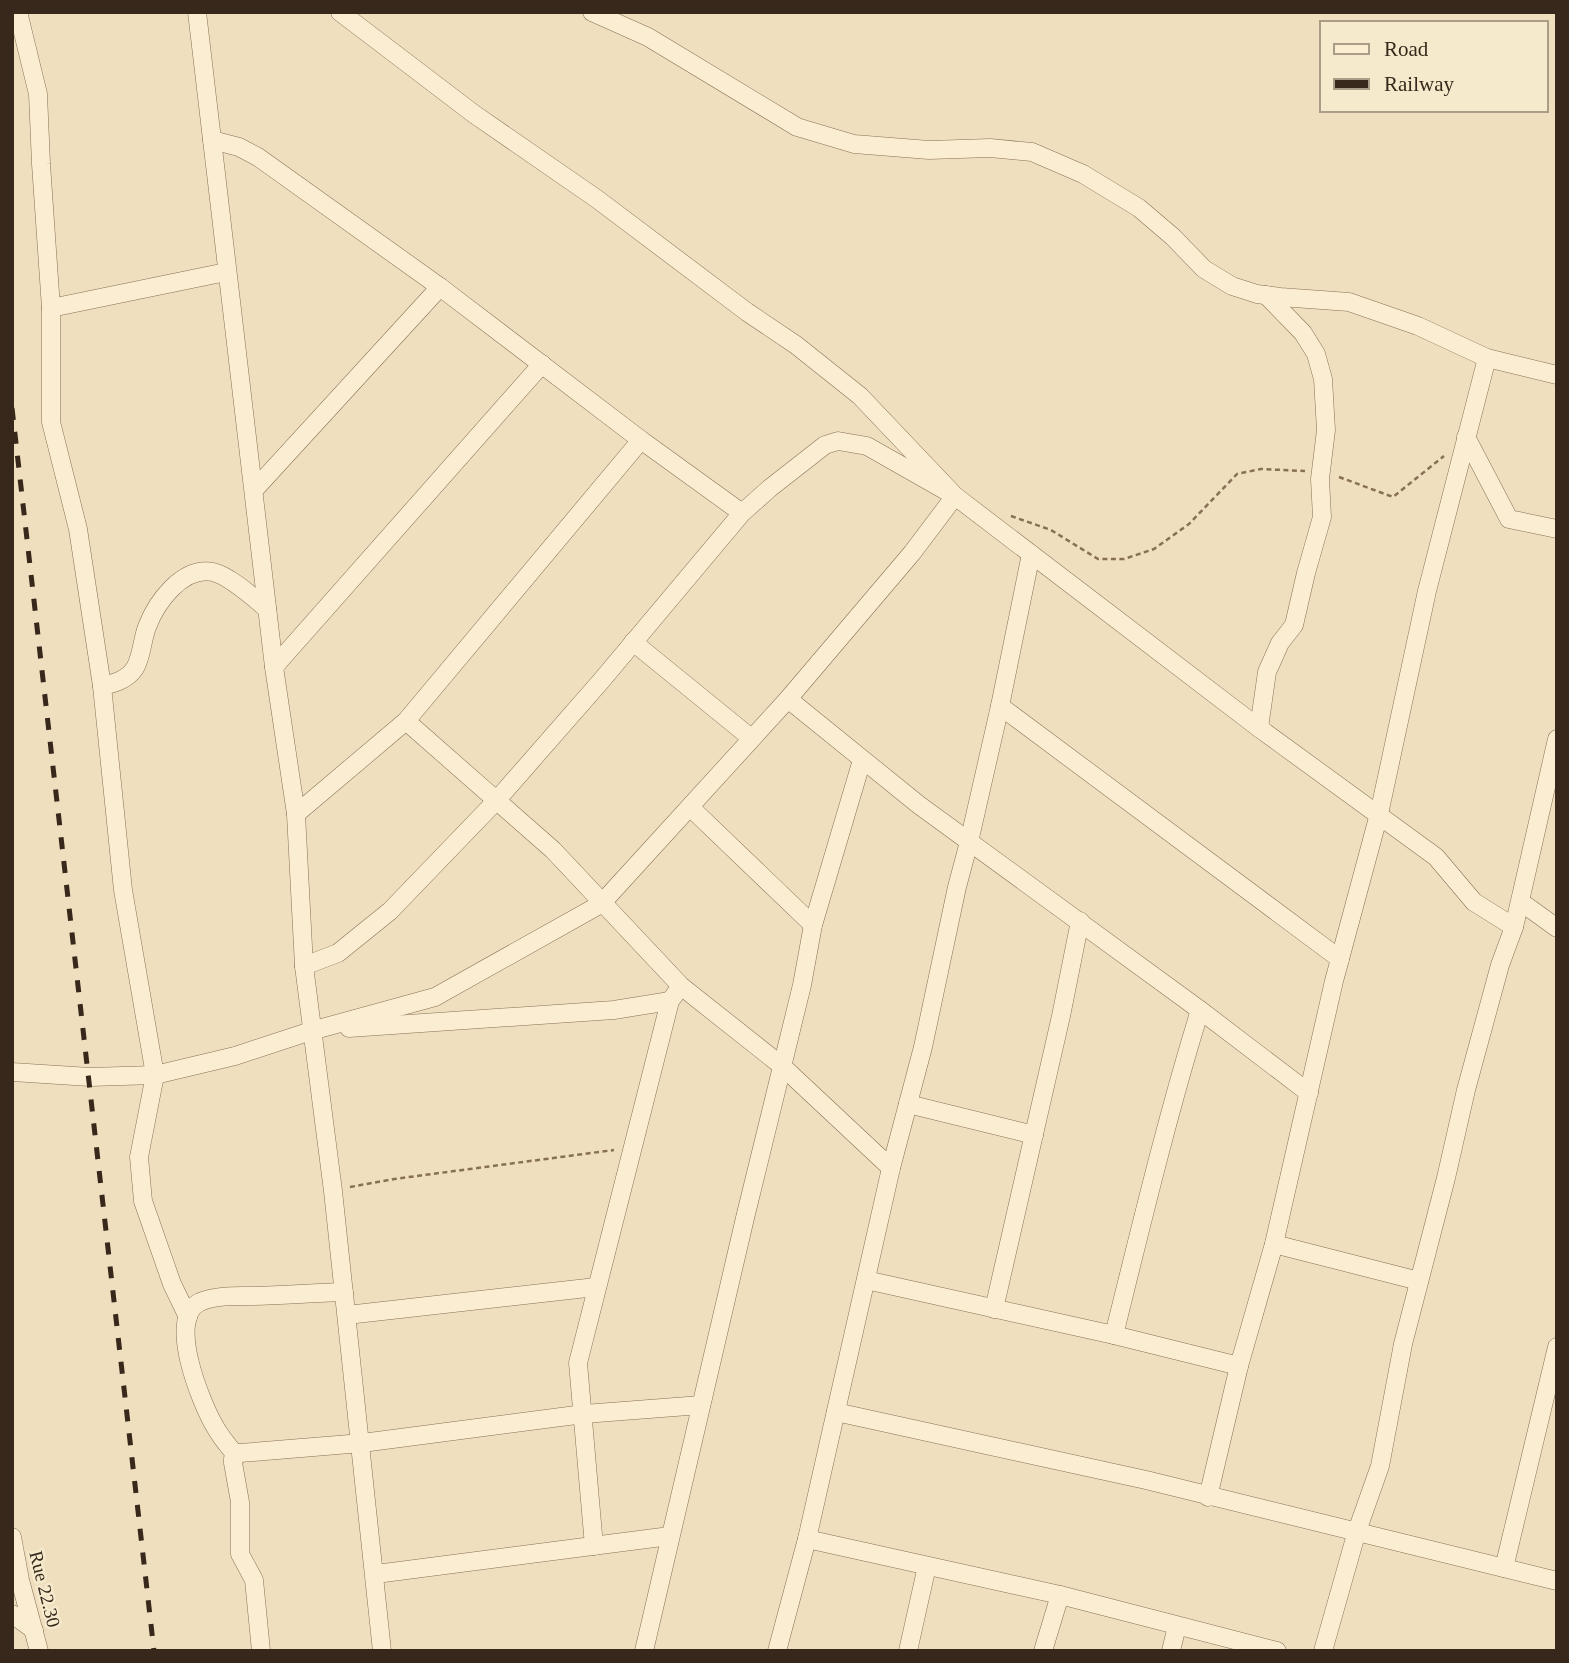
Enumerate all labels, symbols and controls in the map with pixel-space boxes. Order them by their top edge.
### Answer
legend [1320,21,1548,112]
text: Road [1384,37,1429,61]
text: Railway [1384,72,1454,96]
street label: Rue 22.30 [25,1549,65,1629]

